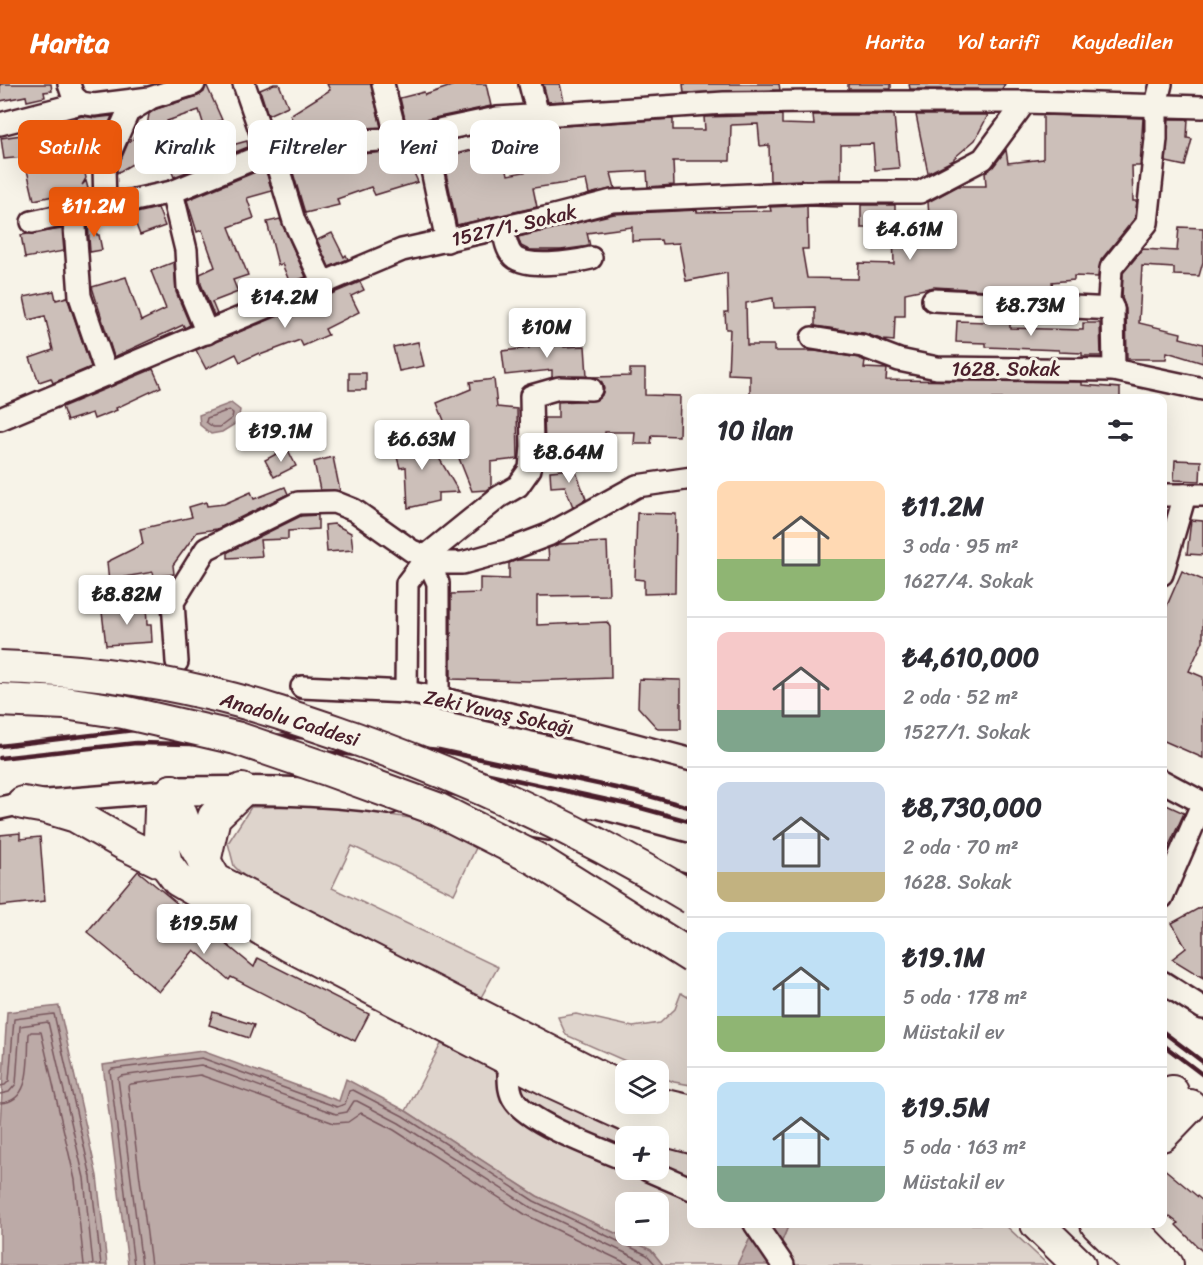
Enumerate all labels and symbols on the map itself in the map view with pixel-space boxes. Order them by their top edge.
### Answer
pin: ₺11.2M [45,187,143,238]
street label: 1527/1. Sokak [448,194,581,257]
pin: ₺4.61M [861,210,959,261]
pin: ₺14.2M [236,278,334,329]
pin: ₺8.73M [982,286,1080,337]
pin: ₺10M [511,308,583,359]
street label: 1628. Sokak [952,352,1061,387]
pin: ₺19.1M [232,412,330,463]
pin: ₺6.63M [373,420,471,471]
pin: ₺8.64M [520,433,618,484]
pin: ₺8.82M [78,575,176,626]
street label: Zeki Yavaş Sokağı [421,680,577,745]
street label: Anadolu Caddesi [215,681,364,757]
pin: ₺19.5M [155,904,253,955]

